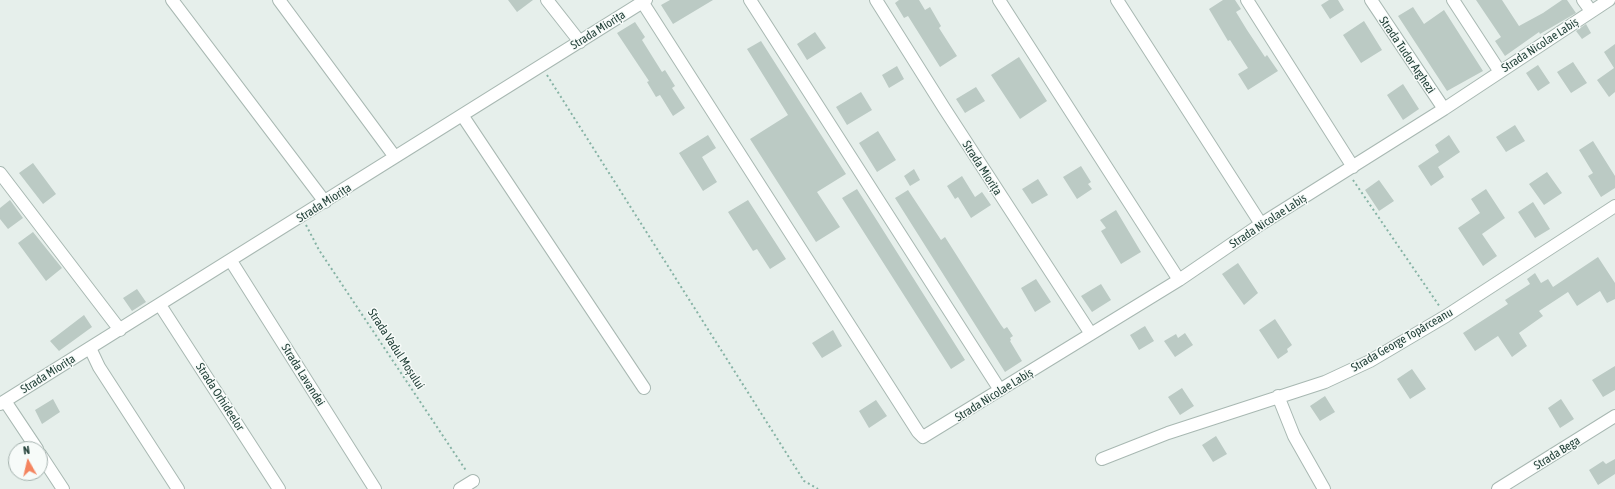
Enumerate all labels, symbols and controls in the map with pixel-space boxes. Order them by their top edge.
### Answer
street label: Strada Miorița [568,7,628,53]
street label: Strada Tudor Arghezi [1376,14,1438,96]
street label: Strada Nicolae Labiș [1499,15,1581,75]
street label: Strada Miorița [959,138,1005,198]
street label: Strada Miorița [294,180,354,226]
street label: Strada Nicolae Labiș [1227,191,1309,251]
street label: Strada George Topârceanu [1349,305,1455,375]
street label: Strada Vadul Moșului [365,306,427,392]
street label: Strada Lavandei [278,341,328,409]
street label: Strada Miorița [18,351,78,397]
street label: Strada Orhideelor [193,360,247,434]
street label: Strada Nicolae Labiș [952,365,1036,425]
street label: Strada Bega [1531,433,1583,473]
north arrow [8,441,48,481]
text: N [22,444,31,457]

